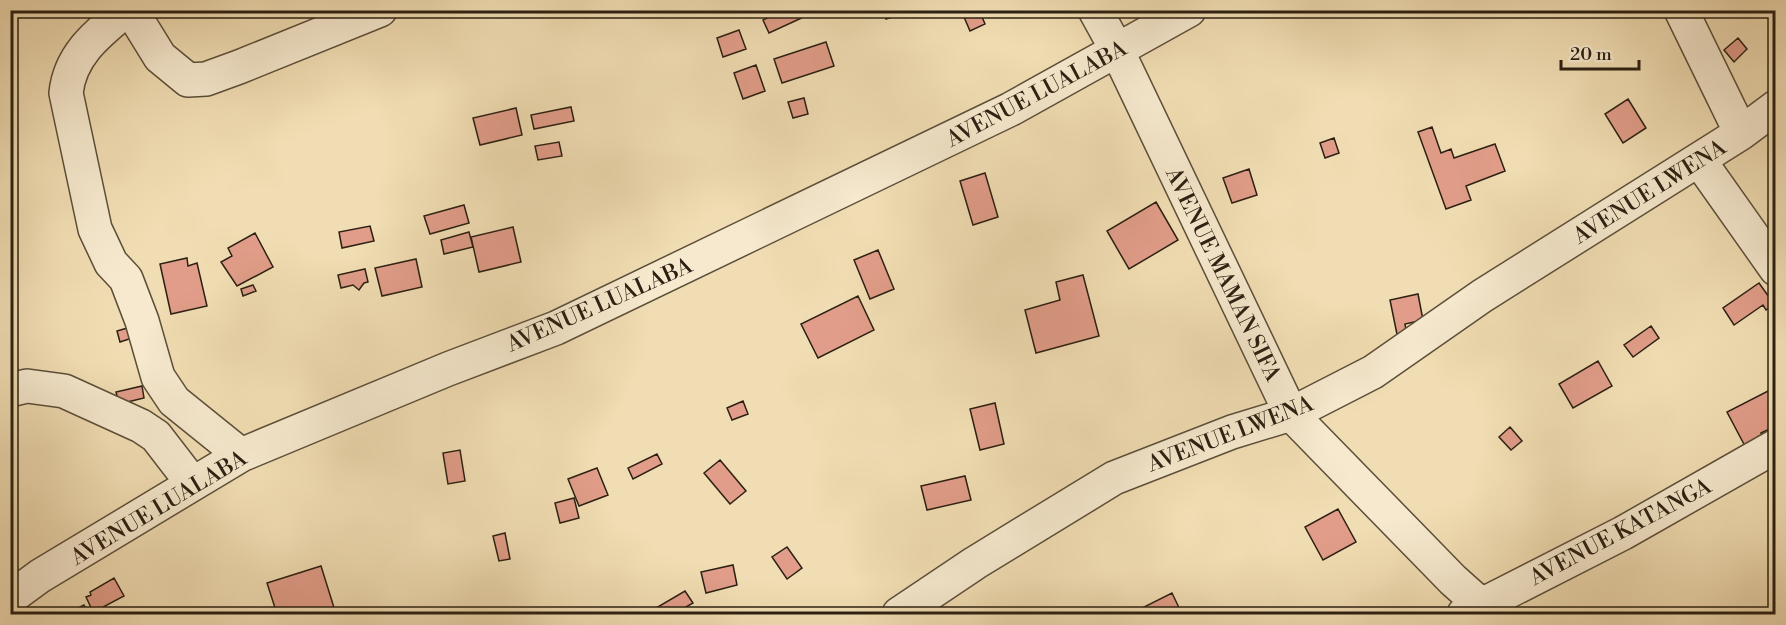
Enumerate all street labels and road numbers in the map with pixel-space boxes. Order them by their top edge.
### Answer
street label: AVENUE LUALABA [941,35,1132,154]
street label: AVENUE LWENA [1568,134,1732,251]
street label: AVENUE MAMAN SIFA [1159,162,1287,387]
street label: AVENUE LUALABA [502,252,698,359]
street label: AVENUE LWENA [1143,390,1318,479]
street label: AVENUE LUALABA [65,445,252,572]
street label: AVENUE KATANGA [1524,473,1717,592]

